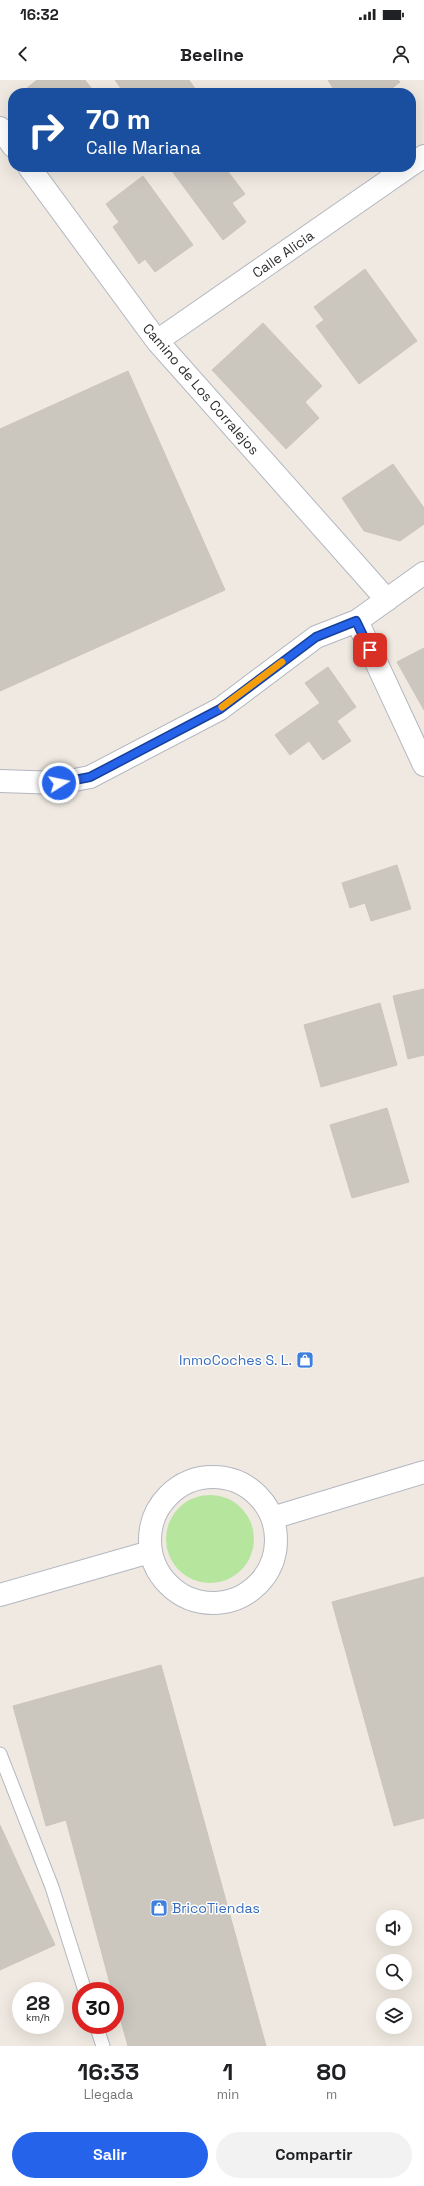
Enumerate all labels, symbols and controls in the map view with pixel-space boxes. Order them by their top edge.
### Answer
text: 16:32 [20,5,59,24]
icon: back [12,43,34,65]
text: Beeline [180,43,244,66]
icon: person [390,43,412,65]
text: 70 m [86,101,151,137]
icon: right [20,104,72,156]
text: Calle Mariana [86,136,201,159]
street label: Calle Alicia [249,226,317,282]
street label: Camino de Los Corralejos [139,319,263,459]
pin [353,633,387,667]
icon: arrive [359,639,381,661]
position arrow [38,762,80,804]
shop icon: InmoCoches S. L. [295,1350,315,1370]
place label: InmoCoches S. L. [179,1351,292,1369]
shop icon: BricoTiendas [149,1898,169,1918]
place label: BricoTiendas [172,1899,260,1917]
map controls [376,1910,412,2034]
button: sound [376,1910,412,1946]
button: search [376,1954,412,1990]
speed limit sign: 30 [72,1982,124,2034]
text: 28 [26,1990,50,2016]
button: layers [376,1998,412,2034]
text: km/h [26,2011,50,2024]
text: 16:33 [77,2056,139,2087]
text: 1 [223,2056,233,2087]
text: 80 [317,2056,347,2087]
text: Llegada [84,2086,133,2103]
text: min [217,2086,239,2103]
text: m [326,2086,337,2103]
button: Salir [12,2132,208,2178]
button: Compartir [216,2132,412,2178]

